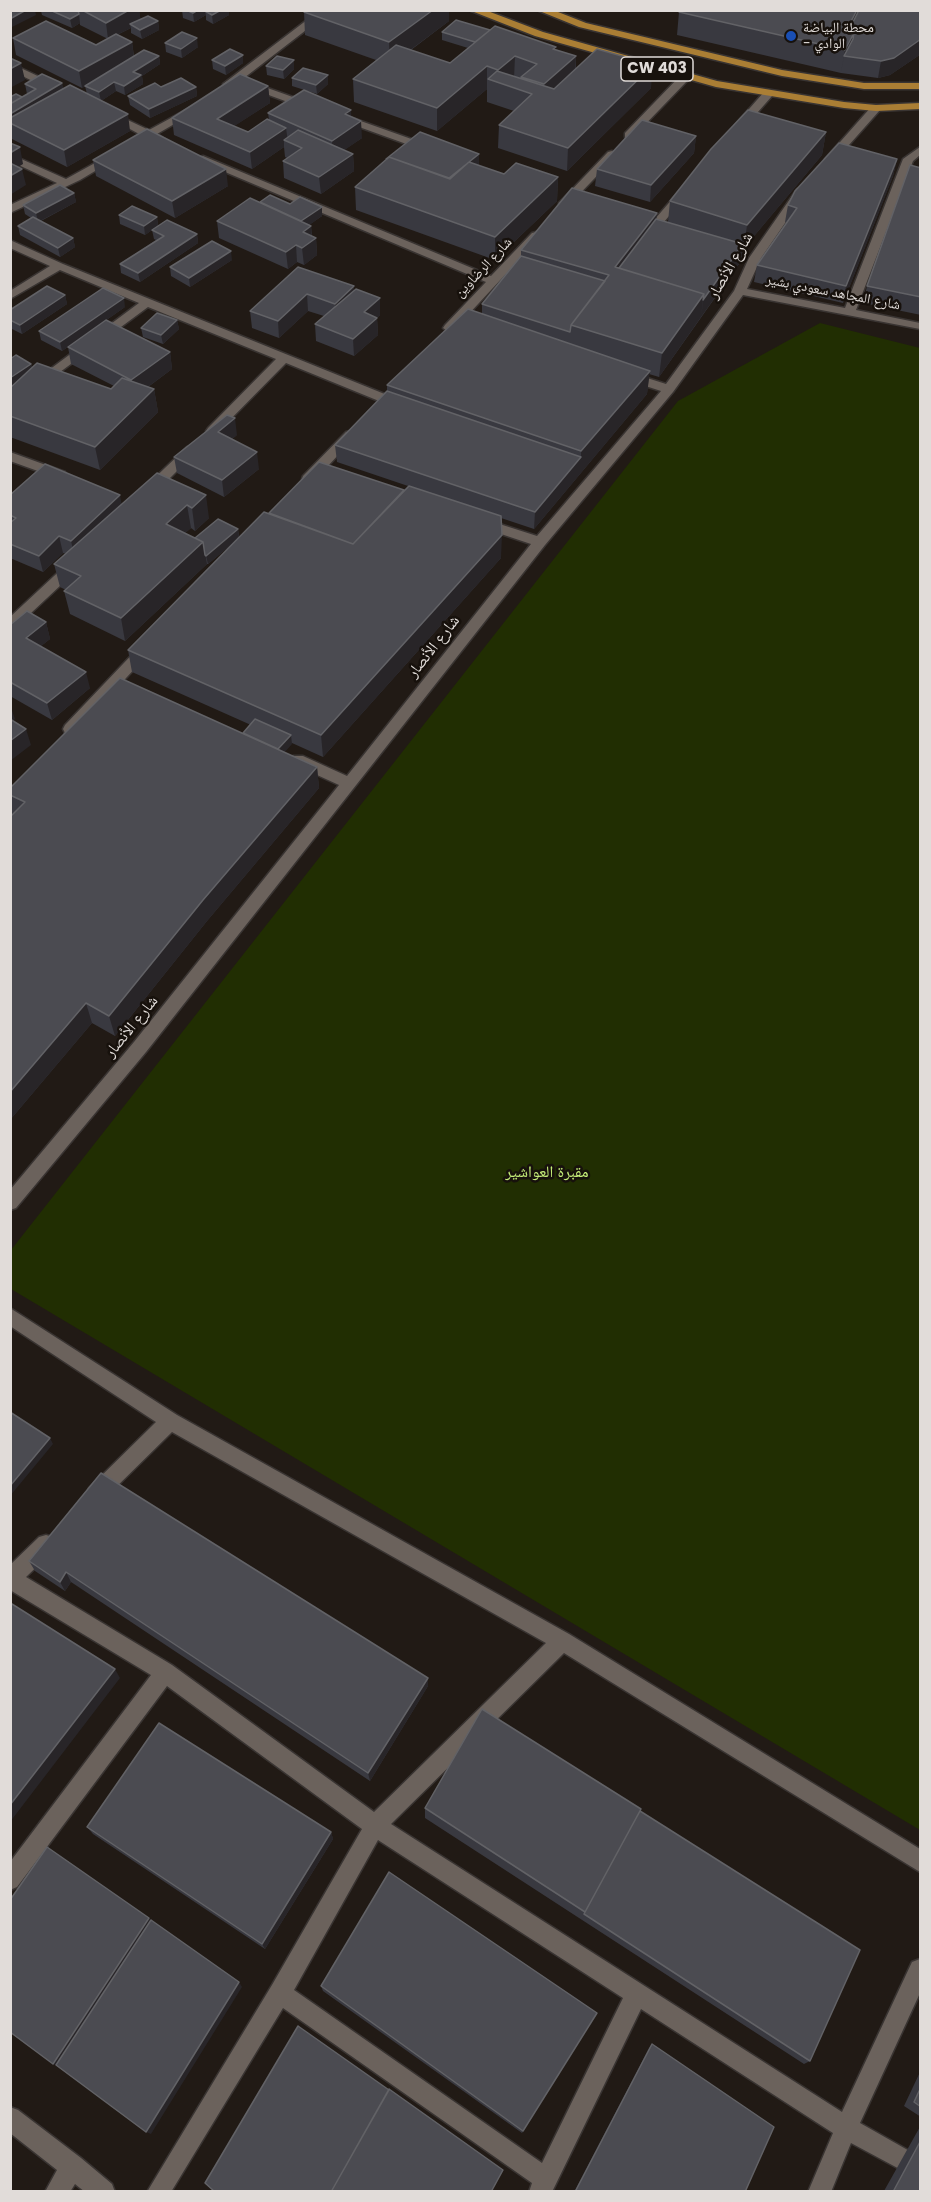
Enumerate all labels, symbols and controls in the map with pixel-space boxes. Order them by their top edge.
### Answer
place label: محطة البياضة - الوادي [803,20,874,52]
marker: محطة البياضة - الوادي [784,29,798,43]
road number: CW 403 [621,57,693,81]
street label: شارع الأنصار [704,229,758,303]
street label: شارع الرضاوين [452,234,516,302]
street label: شارع المجاهد سعودي بشير [764,272,902,314]
street label: شارع الأنصار [404,612,464,682]
street label: شارع الأنصار [101,992,163,1062]
park label: مقبرة العواشير [505,1163,589,1183]

